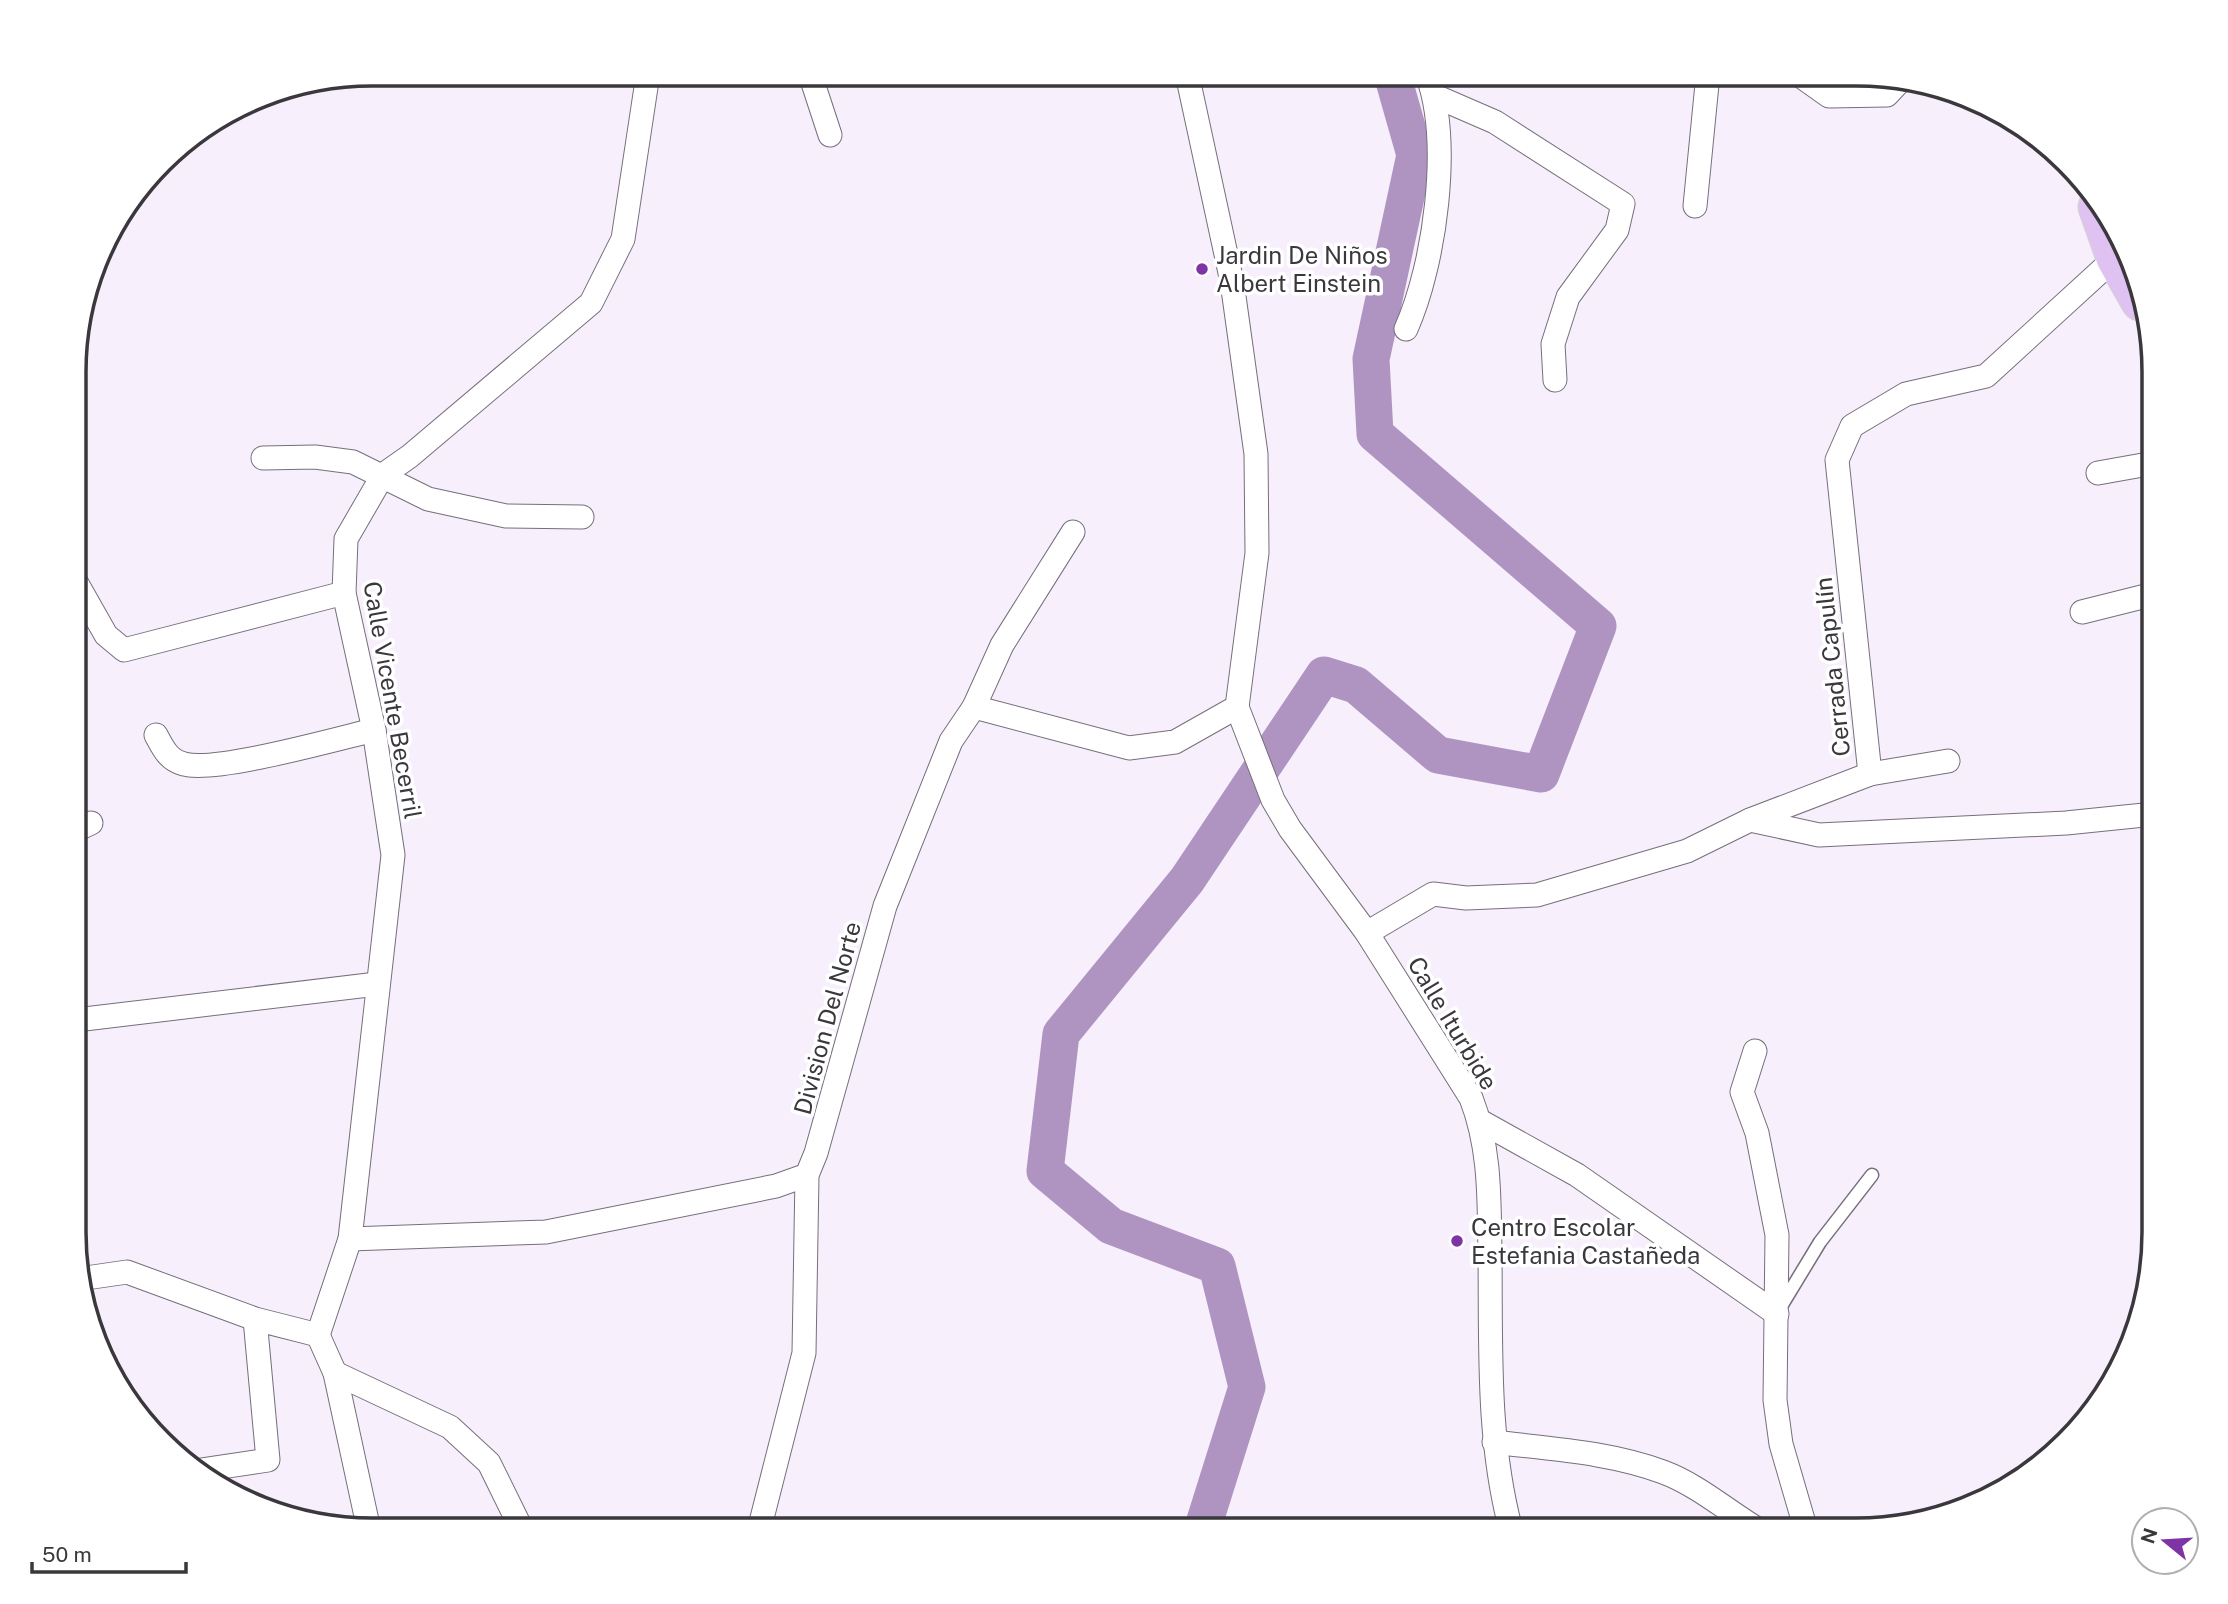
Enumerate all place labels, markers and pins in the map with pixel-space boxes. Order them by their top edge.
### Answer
place label: Jardin De Niños Albert Einstein [1216,241,1388,297]
marker: Jardin De Niños Albert Einstein [1194,261,1210,277]
place label: Centro Escolar Estefania Castañeda [1471,1213,1700,1269]
marker: Centro Escolar Estefania Castañeda [1449,1233,1465,1249]

